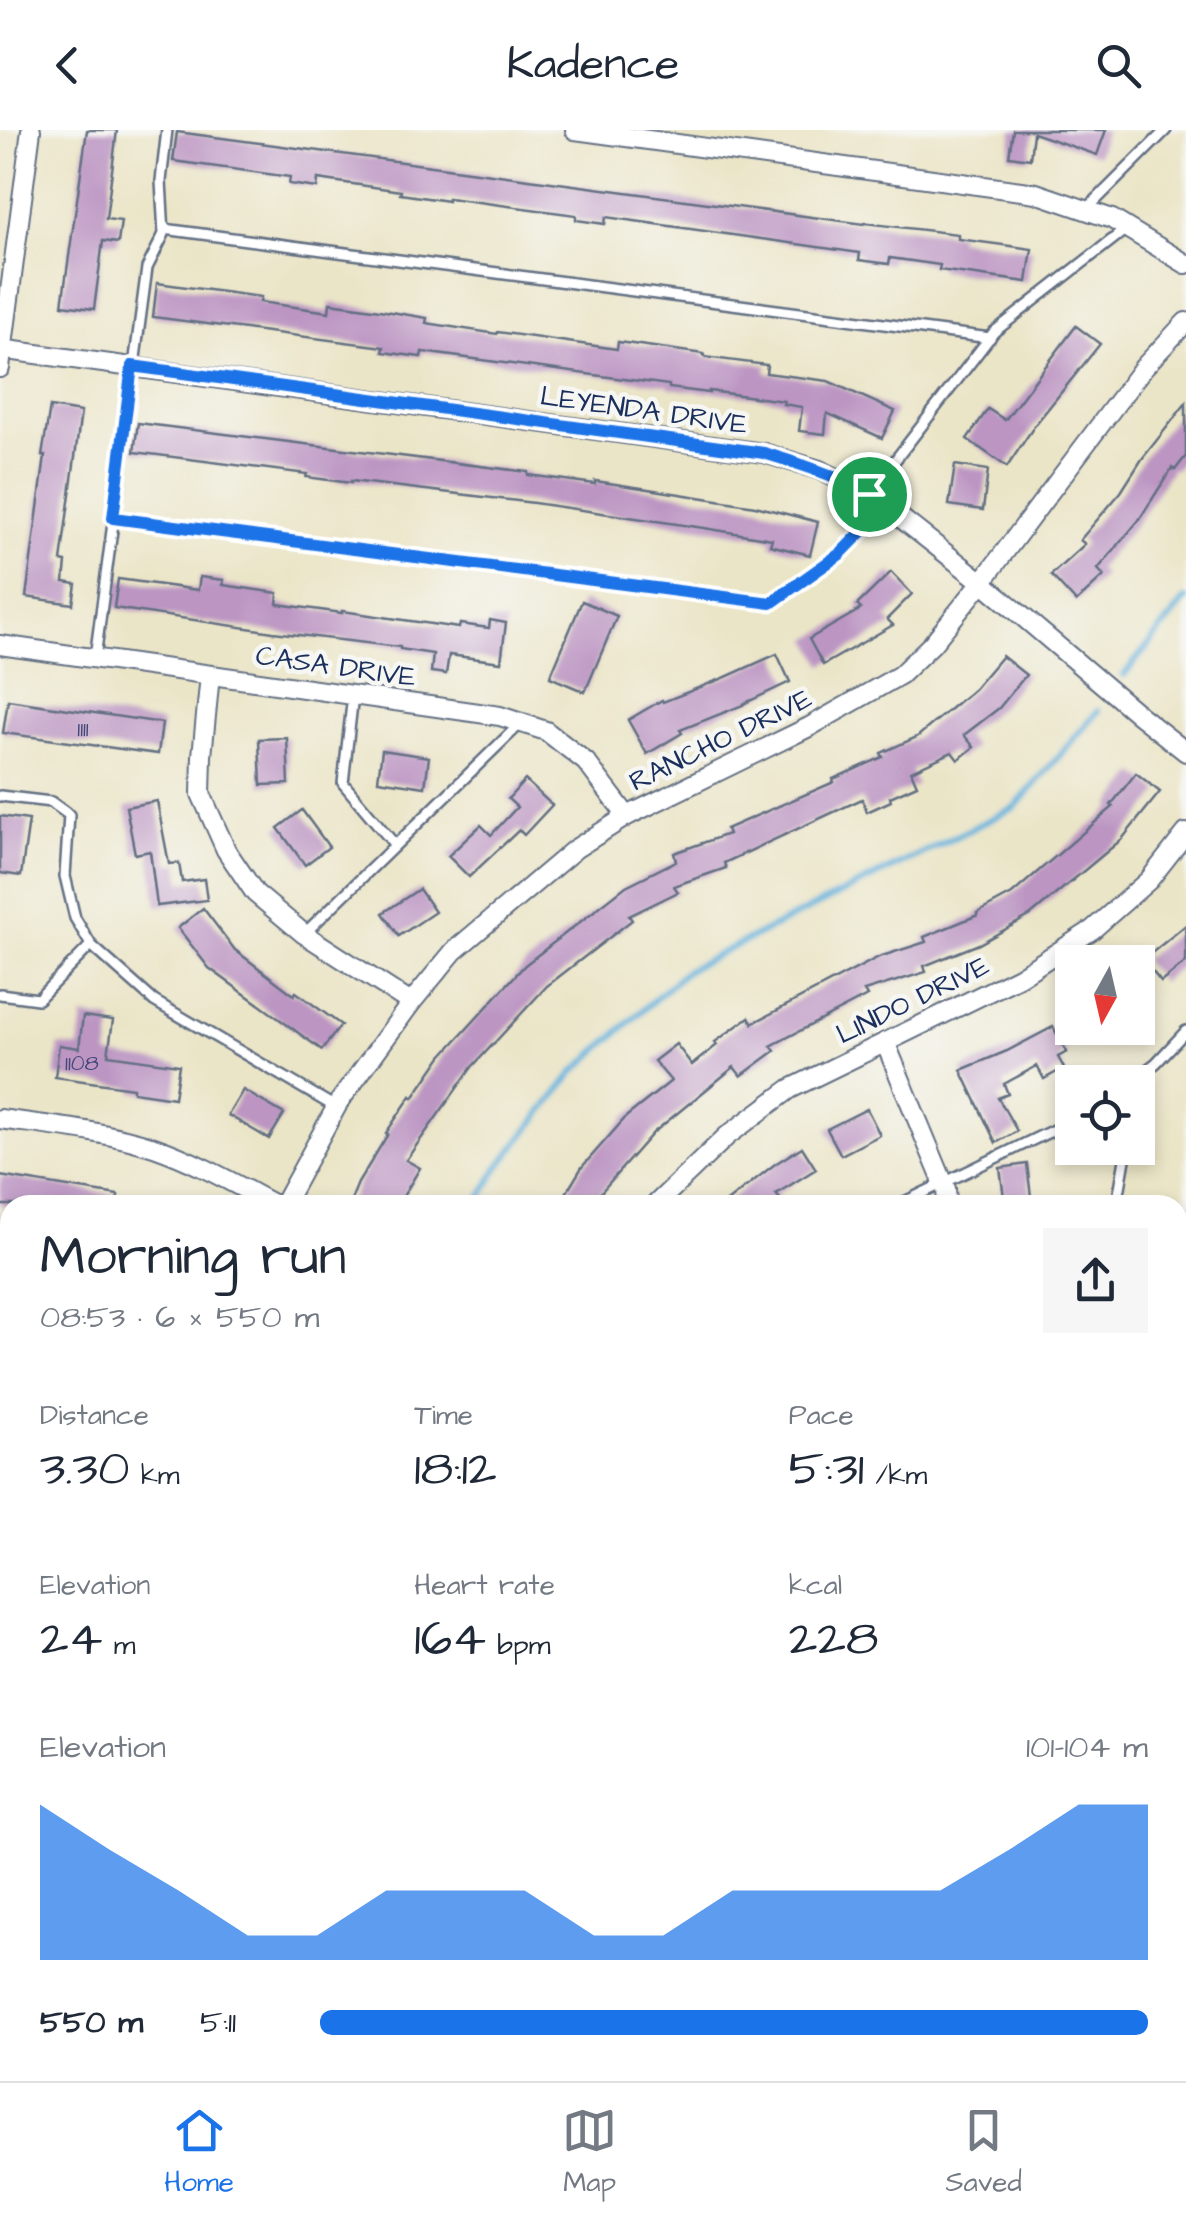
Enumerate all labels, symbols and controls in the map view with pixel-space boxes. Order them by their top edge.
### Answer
text: Kadence [507,34,679,96]
icon: back [40,38,95,93]
icon: search [1091,38,1146,93]
street label: LEYENDA DRIVE [538,377,750,444]
pin [827,452,912,537]
icon: arrive [842,467,897,522]
street label: CASA DRIVE [253,636,419,697]
street label: RANCHO DRIVE [623,679,819,801]
house number: 1111 [77,714,89,745]
north arrow [1055,945,1155,1045]
map controls [1055,945,1155,1165]
street label: LINDO DRIVE [830,946,996,1054]
house number: 1108 [65,1048,99,1079]
button: locate [1055,1065,1155,1165]
text: Morning run [40,1219,346,1295]
button: share [1043,1228,1148,1333]
text: 08:53 · 6 × 550 m [40,1295,319,1340]
text: Distance [40,1396,149,1435]
text: Time [414,1396,473,1435]
text: Pace [789,1396,854,1435]
text: 3.30 [40,1435,129,1504]
text: 18:12 [414,1435,497,1504]
text: 5:31 [789,1435,864,1504]
text: km [129,1456,180,1495]
text: /km [864,1456,927,1495]
text: Elevation [40,1566,150,1605]
text: Heart rate [414,1566,555,1605]
text: kcal [789,1566,842,1605]
text: 24 [40,1605,103,1674]
text: 164 [414,1605,486,1674]
text: 228 [789,1605,878,1674]
text: m [103,1626,136,1665]
text: bpm [486,1626,550,1665]
text: Elevation [40,1725,166,1770]
text: 101–104 m [1026,1725,1148,1770]
text: 550 m [40,2000,143,2045]
text: 5:11 [200,2000,236,2045]
tab: Home [164,2103,234,2202]
tab: Map [562,2103,617,2202]
tab: Saved [946,2103,1022,2202]

